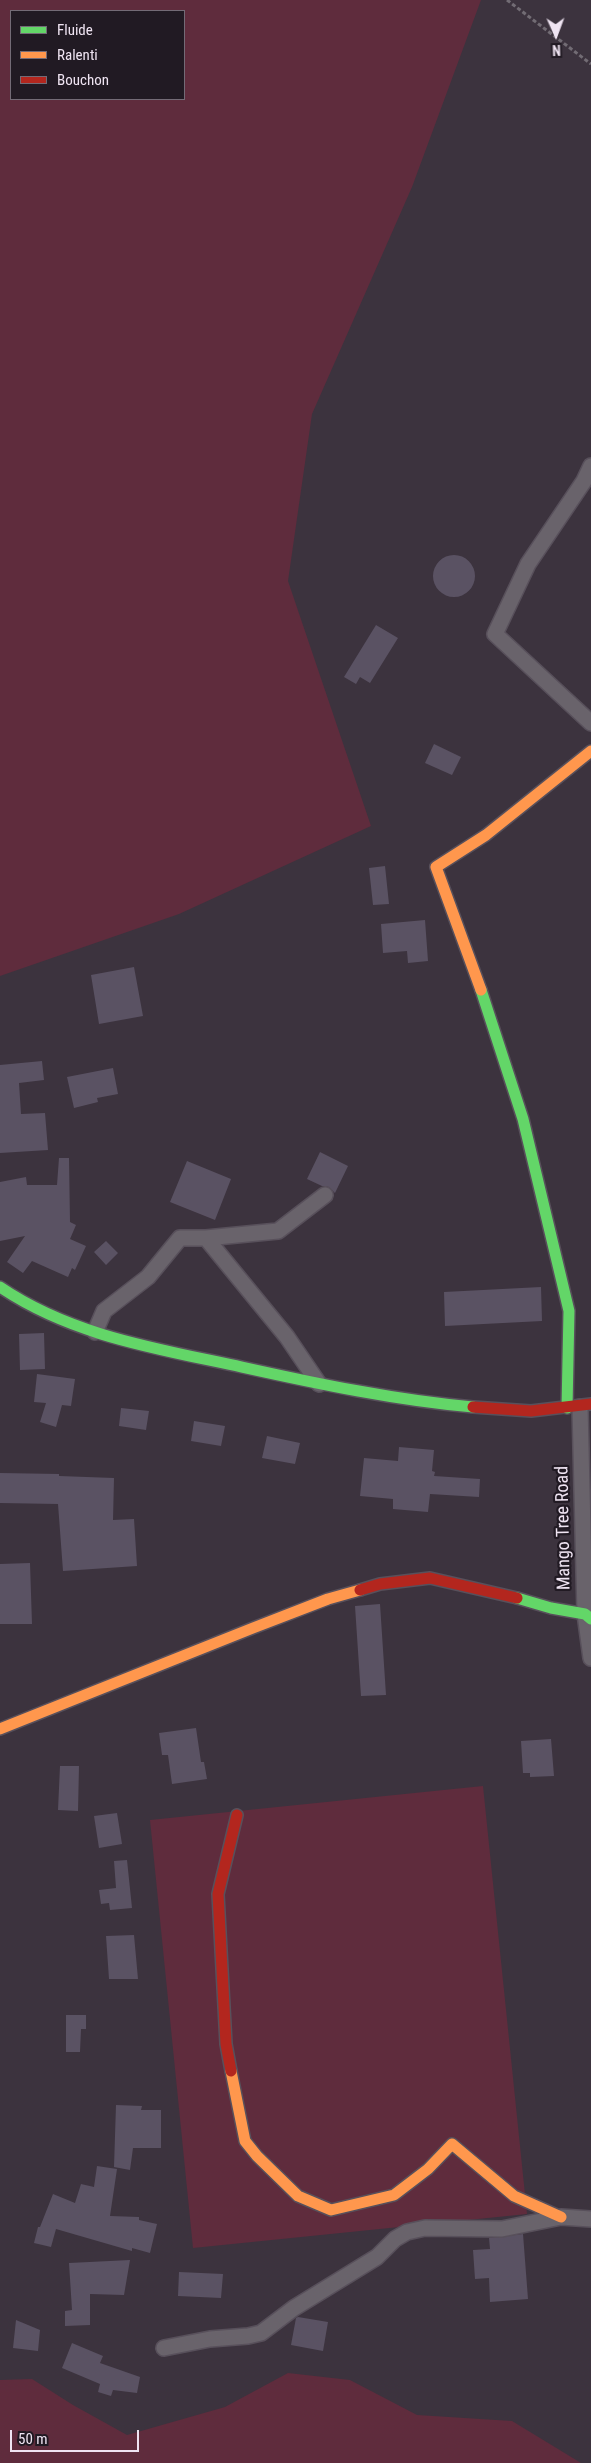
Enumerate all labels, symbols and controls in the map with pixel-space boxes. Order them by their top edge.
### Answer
legend [10,10,185,100]
north arrow [531,10,581,60]
text: Fluide [57,21,93,39]
text: N [552,42,561,58]
text: Ralenti [57,46,98,64]
text: Bouchon [57,71,109,89]
street label: Mango Tree Road [552,1466,576,1590]
scale bar [12,2420,141,2452]
text: 50 m [18,2430,48,2448]

